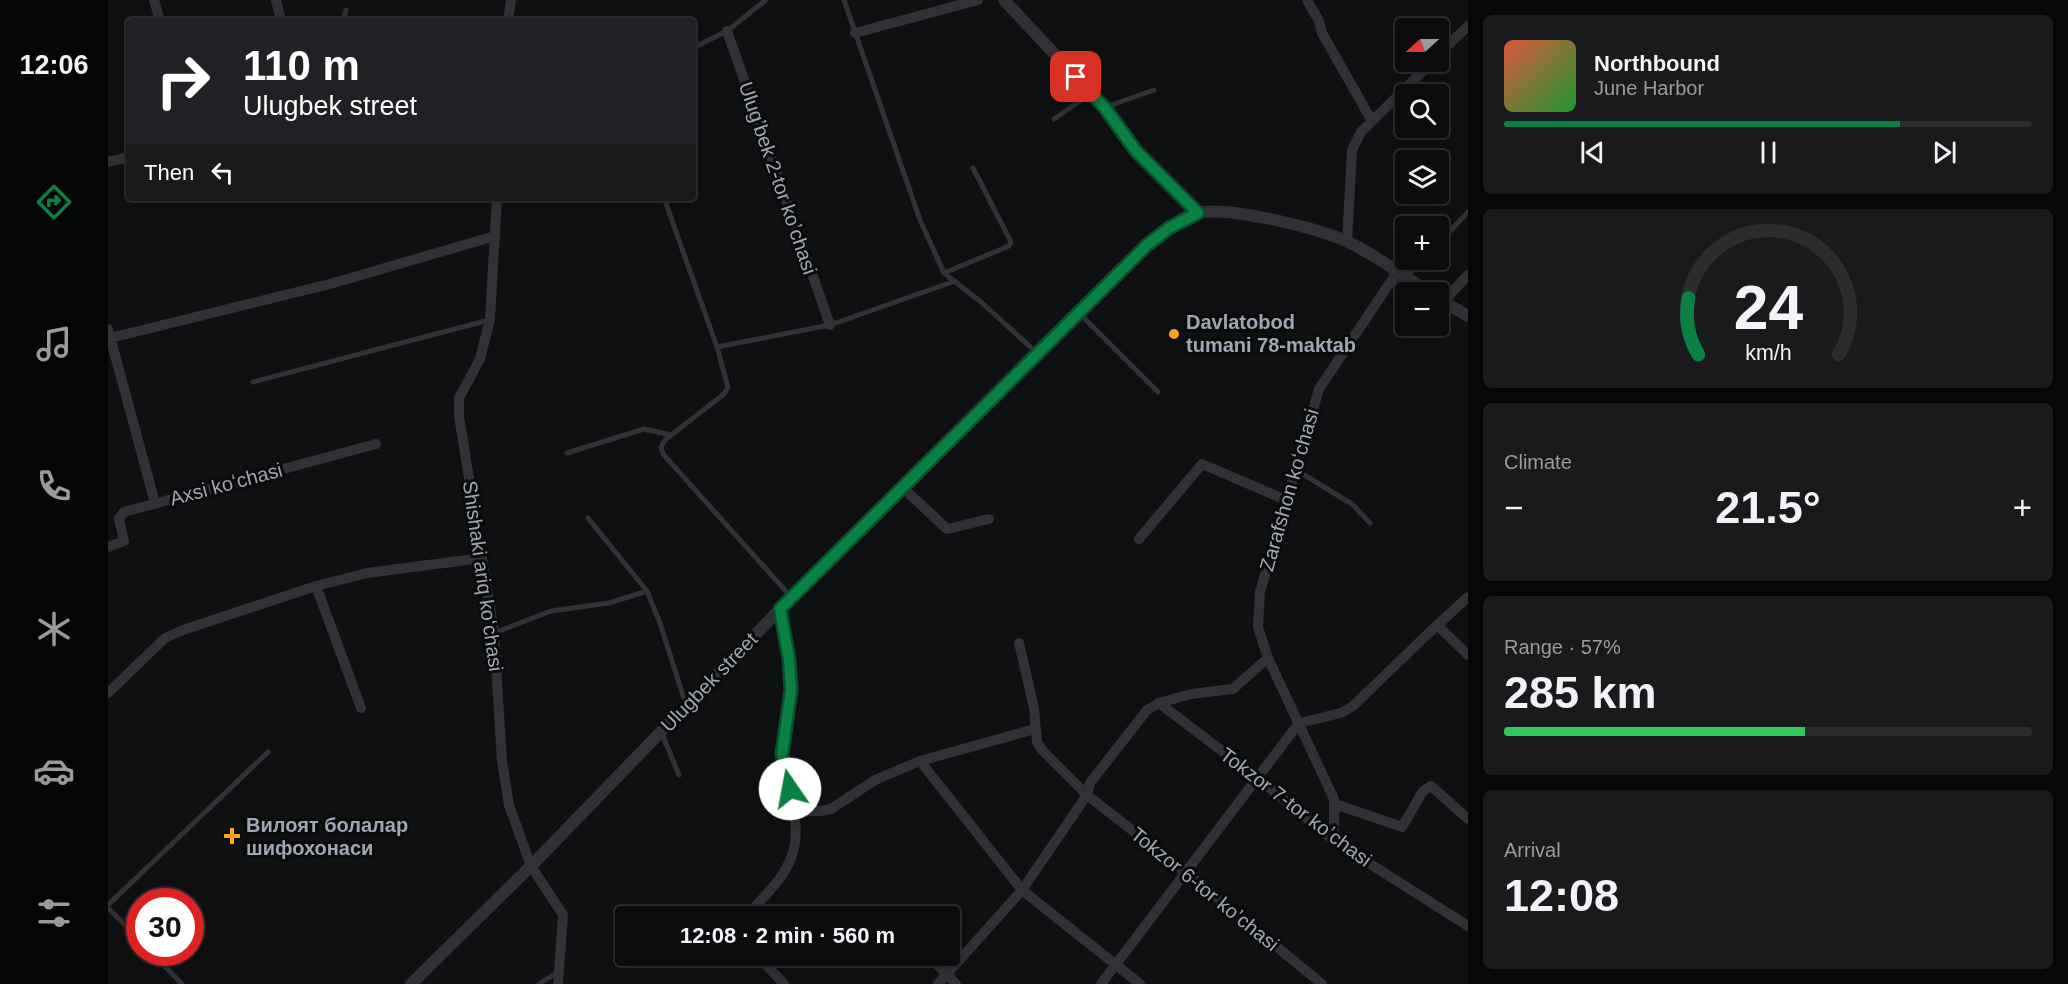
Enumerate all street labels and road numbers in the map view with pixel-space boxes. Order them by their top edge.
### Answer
street label: Ulugʼbek 2-tor koʼchasi [735,79,821,277]
street label: Zarafshon koʻchasi [1255,406,1323,574]
street label: Axsi koʻchasi [167,458,285,510]
street label: Shishaki ariq koʻchasi [459,479,507,673]
street label: Ulugbek street [656,628,762,736]
street label: Tokzor 7-tor koʼchasi [1216,743,1376,871]
street label: Tokzor 6-tor koʼchasi [1127,823,1283,955]

